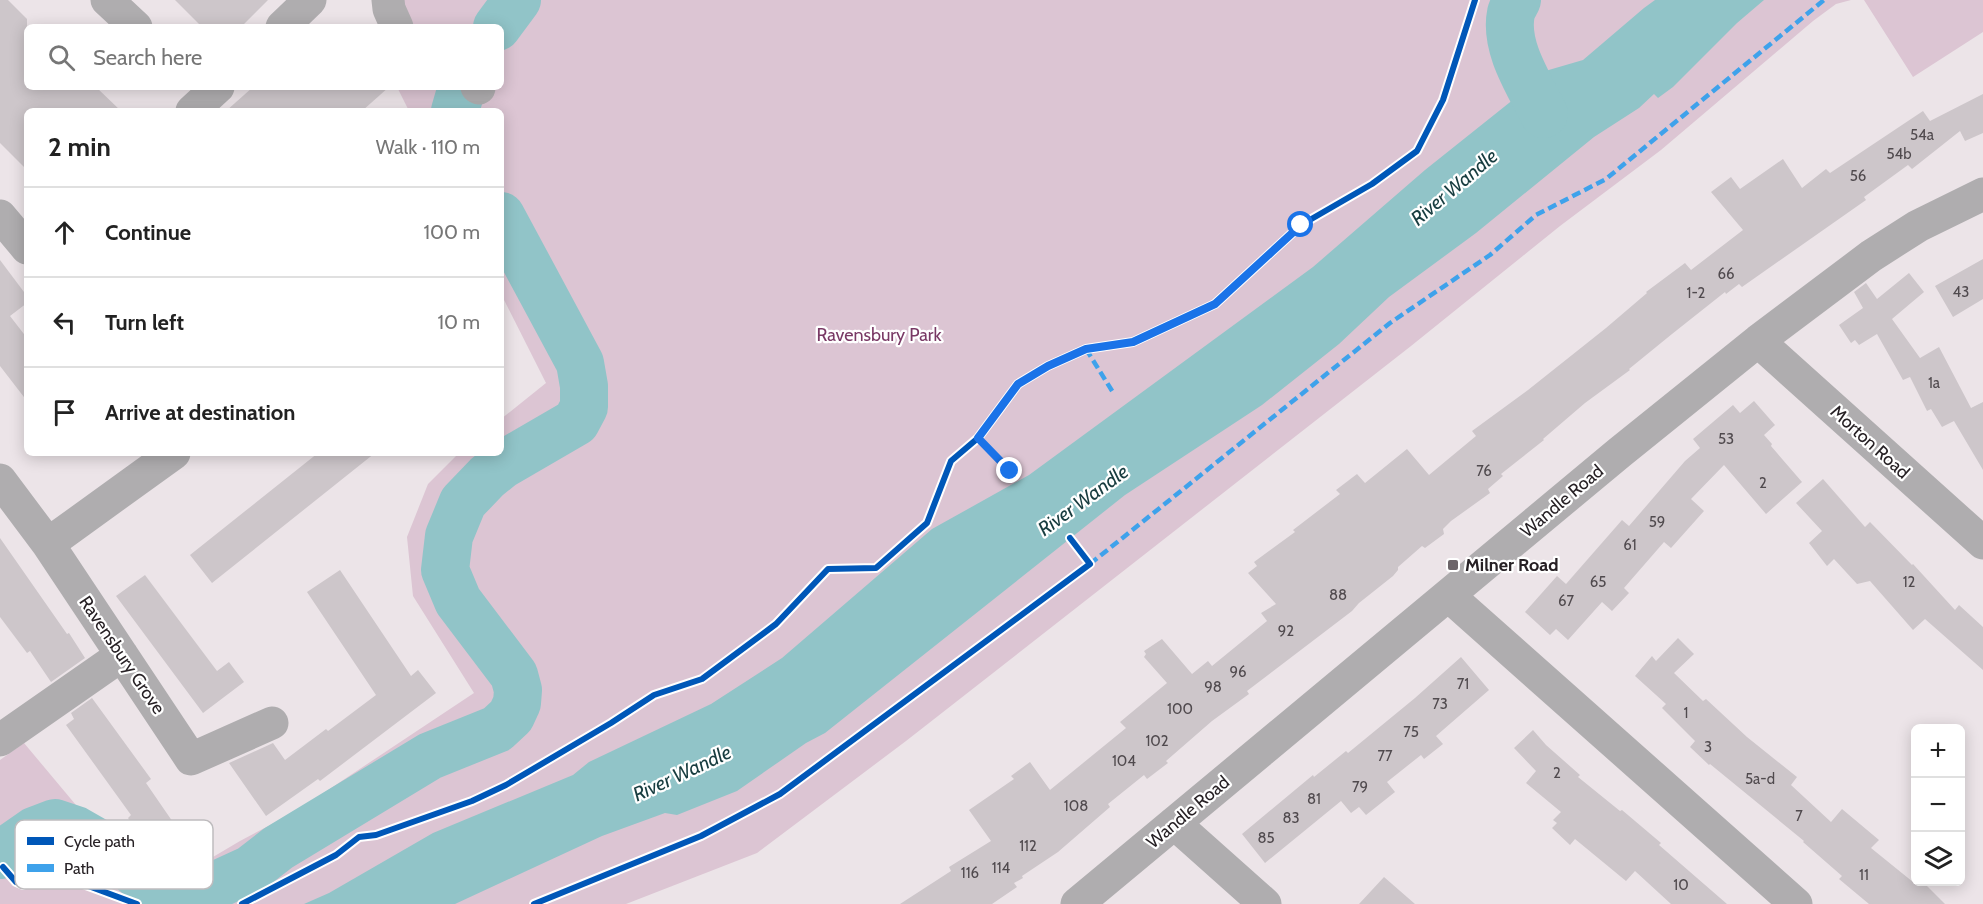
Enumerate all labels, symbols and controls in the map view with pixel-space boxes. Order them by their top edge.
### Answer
search box [24,24,504,90]
icon: search [45,41,78,74]
text: Search here [93,44,202,71]
house number: 54a [1910,126,1935,144]
text: 2 min [48,131,111,163]
text: Walk · 110 m [376,135,480,159]
water label: River Wandle [1406,144,1502,230]
house number: 54b [1886,145,1912,163]
house number: 56 [1850,167,1866,185]
route start [1287,211,1313,237]
icon: ahead [48,216,81,249]
text: Continue [105,219,191,246]
text: 100 m [424,220,480,244]
house number: 66 [1717,265,1735,283]
house number: 43 [1953,283,1969,301]
house number: 1-2 [1687,284,1706,302]
icon: left [48,306,81,339]
text: Turn left [105,309,184,336]
text: 10 m [437,310,480,334]
park label: Ravensbury Park [816,324,943,346]
house number: 1a [1928,374,1941,392]
icon: arrive [48,396,81,429]
text: Arrive at destination [105,399,295,426]
street label: Morton Road [1826,401,1914,483]
house number: 53 [1718,430,1734,448]
route end [996,457,1022,483]
water label: River Wandle [1033,459,1133,541]
street label: Wandle Road [1516,460,1608,542]
house number: 76 [1476,462,1492,480]
house number: 2 [1759,474,1767,492]
house number: 59 [1649,513,1665,531]
house number: 61 [1623,536,1637,554]
place label: Milner Road [1465,554,1559,576]
marker: Milner Road [1446,558,1460,572]
house number: 65 [1590,573,1606,591]
house number: 12 [1903,573,1916,591]
house number: 88 [1329,586,1347,604]
street label: Ravensbury Grove [74,592,170,718]
house number: 67 [1558,592,1574,610]
house number: 92 [1278,622,1294,640]
house number: 96 [1229,663,1247,681]
house number: 71 [1457,675,1469,693]
house number: 98 [1204,678,1222,696]
house number: 73 [1432,695,1448,713]
house number: 100 [1167,700,1193,718]
house number: 1 [1684,704,1688,722]
house number: 75 [1403,723,1419,741]
map controls [1911,724,1965,886]
button: + [1911,724,1965,778]
house number: 102 [1145,732,1169,750]
house number: 3 [1704,738,1712,756]
water label: River Wandle [629,740,735,806]
house number: 77 [1377,747,1393,765]
house number: 104 [1112,752,1136,770]
house number: 2 [1553,764,1561,782]
house number: 5a-d [1745,770,1775,788]
street label: Wandle Road [1142,771,1234,853]
house number: 79 [1352,778,1368,796]
button: − [1911,778,1965,832]
house number: 81 [1307,790,1321,808]
house number: 108 [1064,797,1088,815]
house number: 7 [1795,807,1803,825]
house number: 83 [1282,809,1300,827]
legend [15,820,213,889]
house number: 85 [1257,829,1275,847]
text: Cycle path [64,832,135,851]
button: layers [1911,832,1965,886]
house number: 112 [1019,837,1037,855]
text: Path [64,859,95,878]
house number: 114 [992,859,1011,877]
house number: 116 [961,864,979,882]
house number: 11 [1859,866,1869,884]
house number: 10 [1673,876,1689,894]

